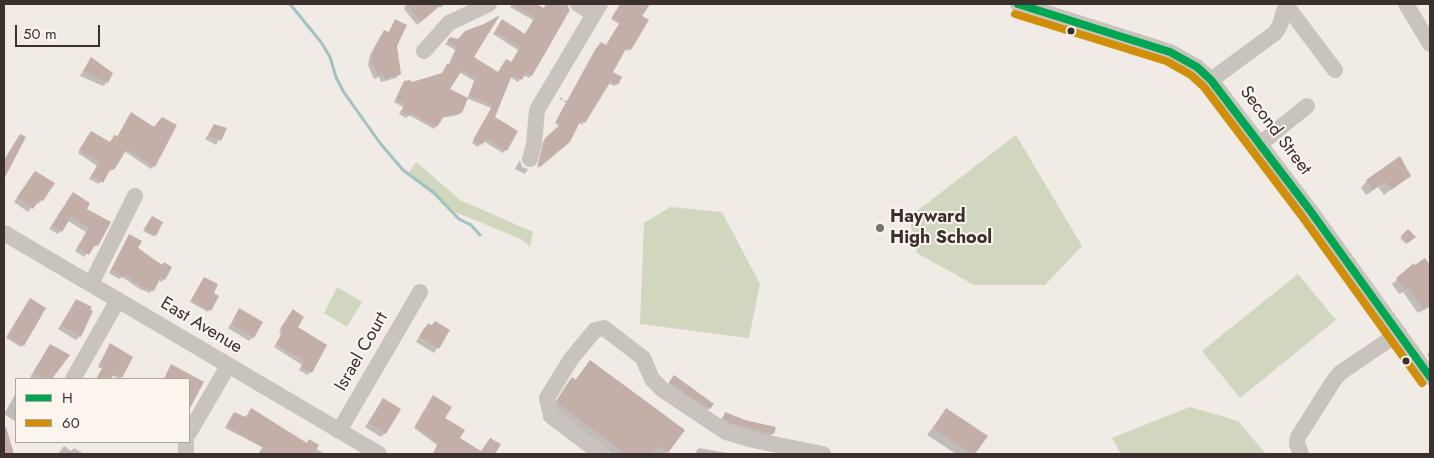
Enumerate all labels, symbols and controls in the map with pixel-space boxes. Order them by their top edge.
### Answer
scale bar [18,15,102,47]
text: 50 m [23,23,57,45]
unlabelled marker [1066,26,1076,36]
street label: Second Street [1235,82,1315,180]
place label: Hayward High School [890,207,992,250]
marker: Hayward High School [874,222,886,234]
street label: East Avenue [156,293,246,359]
street label: Israel Court [331,309,393,395]
unlabelled marker [1401,356,1411,366]
legend [15,378,190,443]
text: H [62,387,73,409]
text: 60 [62,412,80,434]

